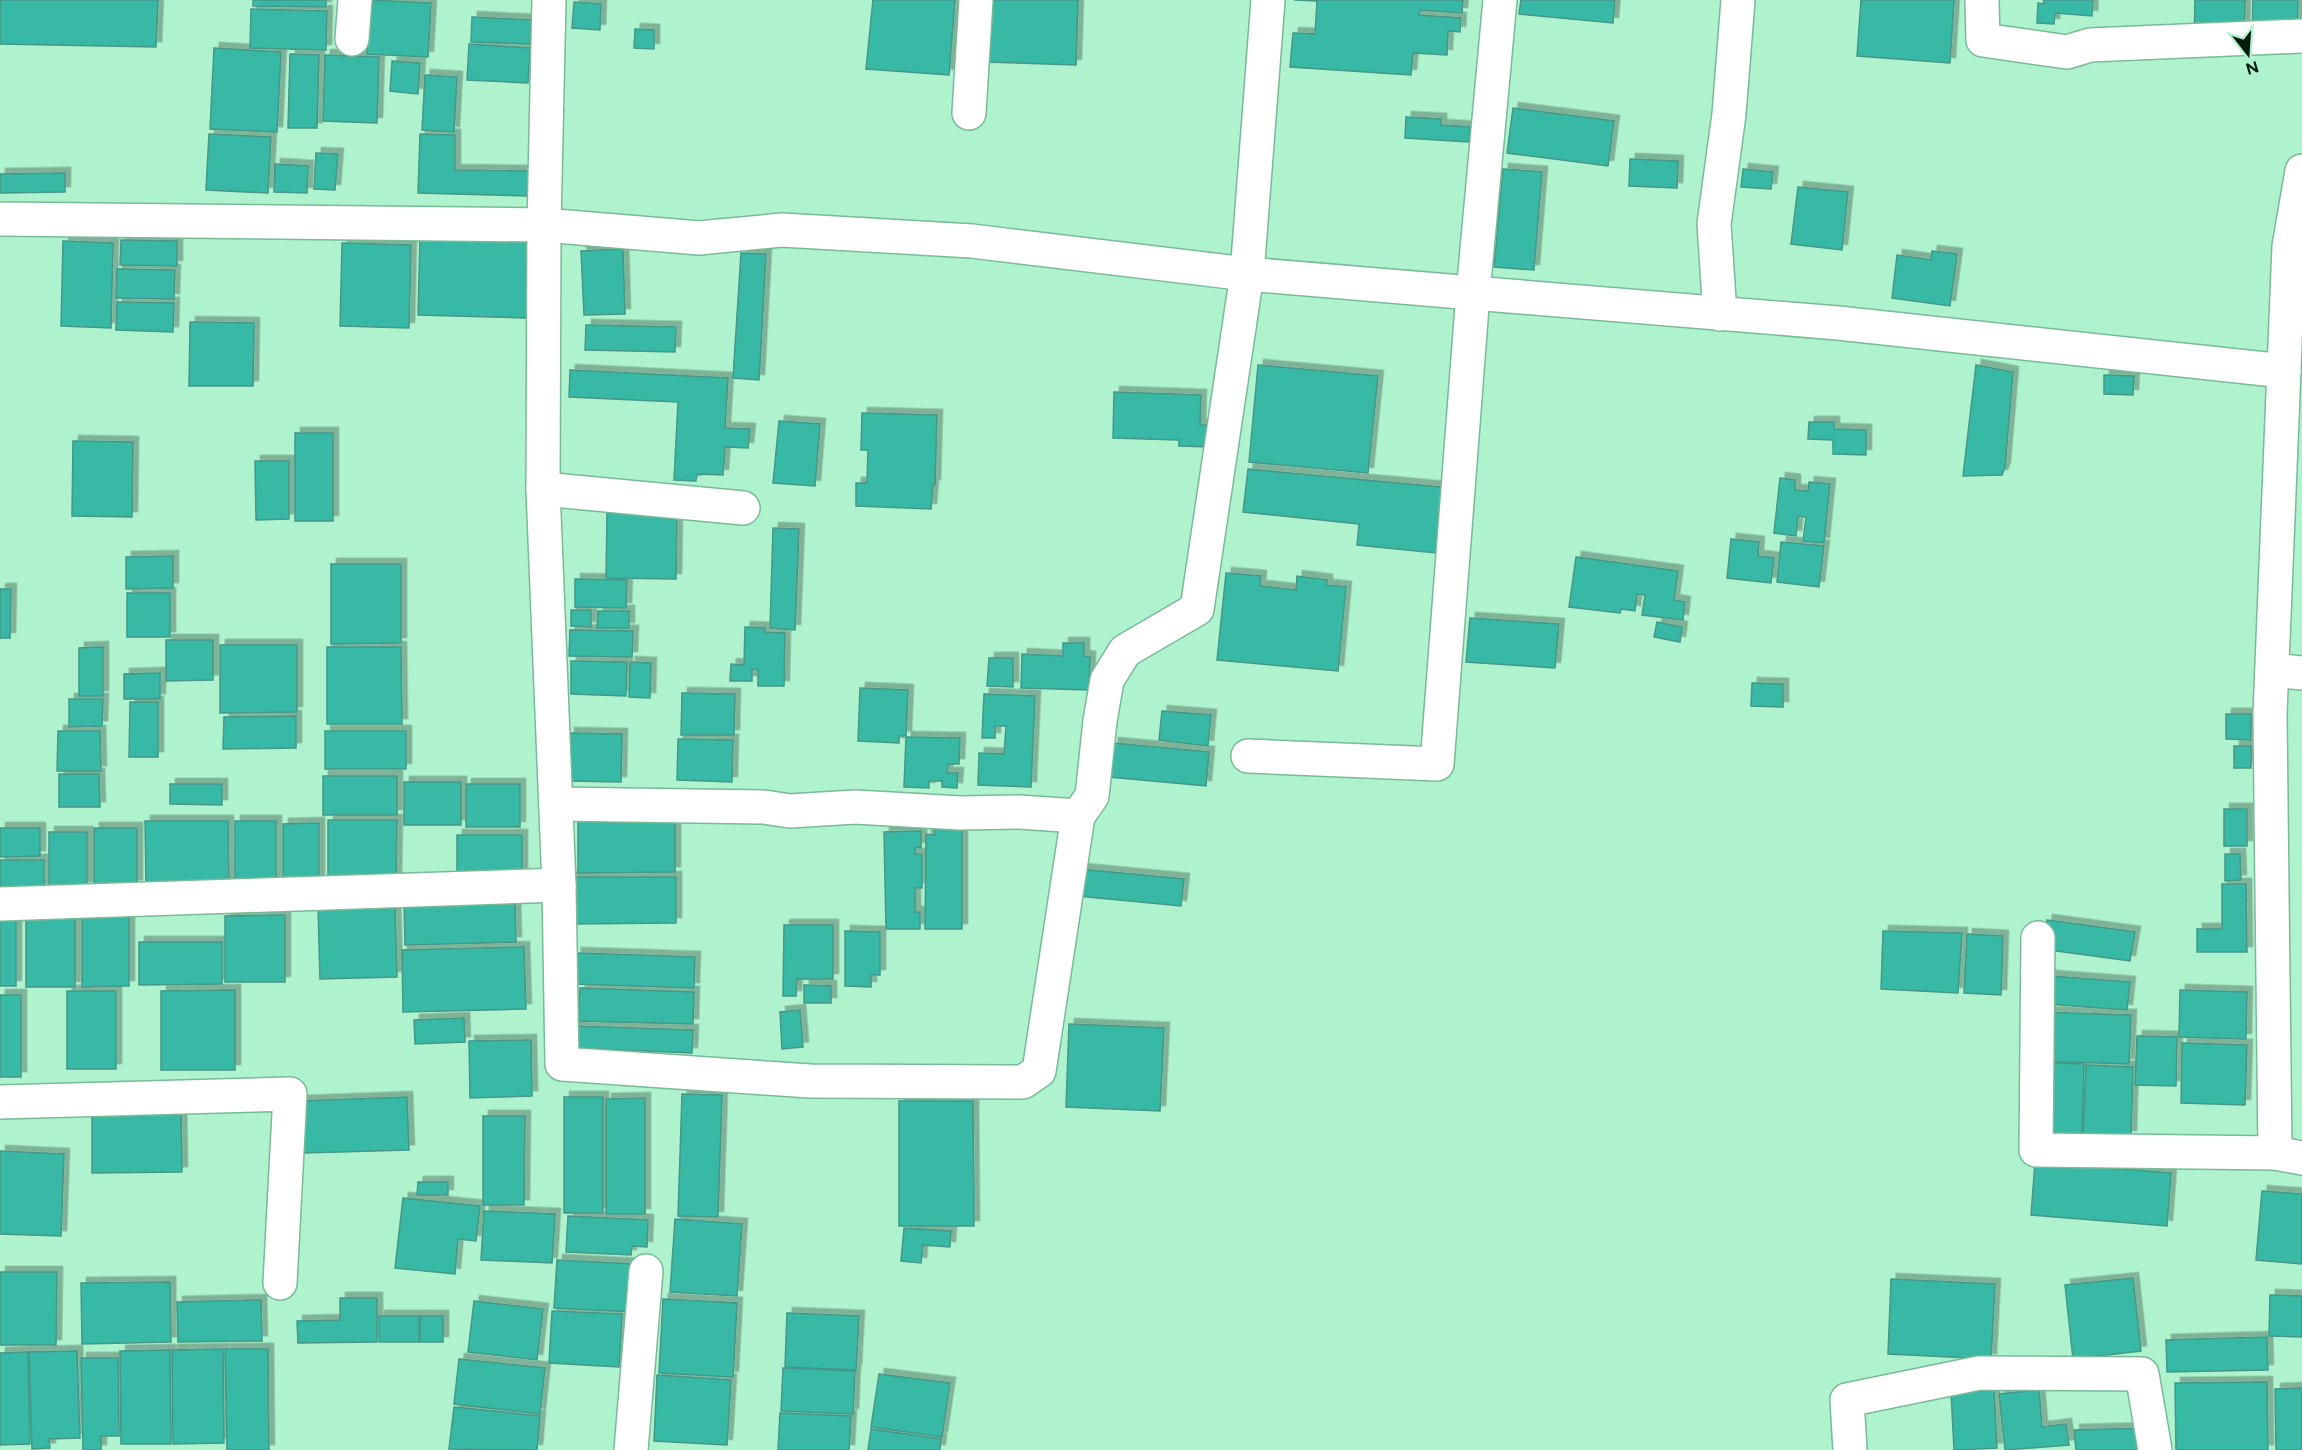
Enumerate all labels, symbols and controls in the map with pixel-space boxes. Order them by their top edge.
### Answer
north arrow [2218,24,2278,84]
text: N [2244,57,2261,79]

